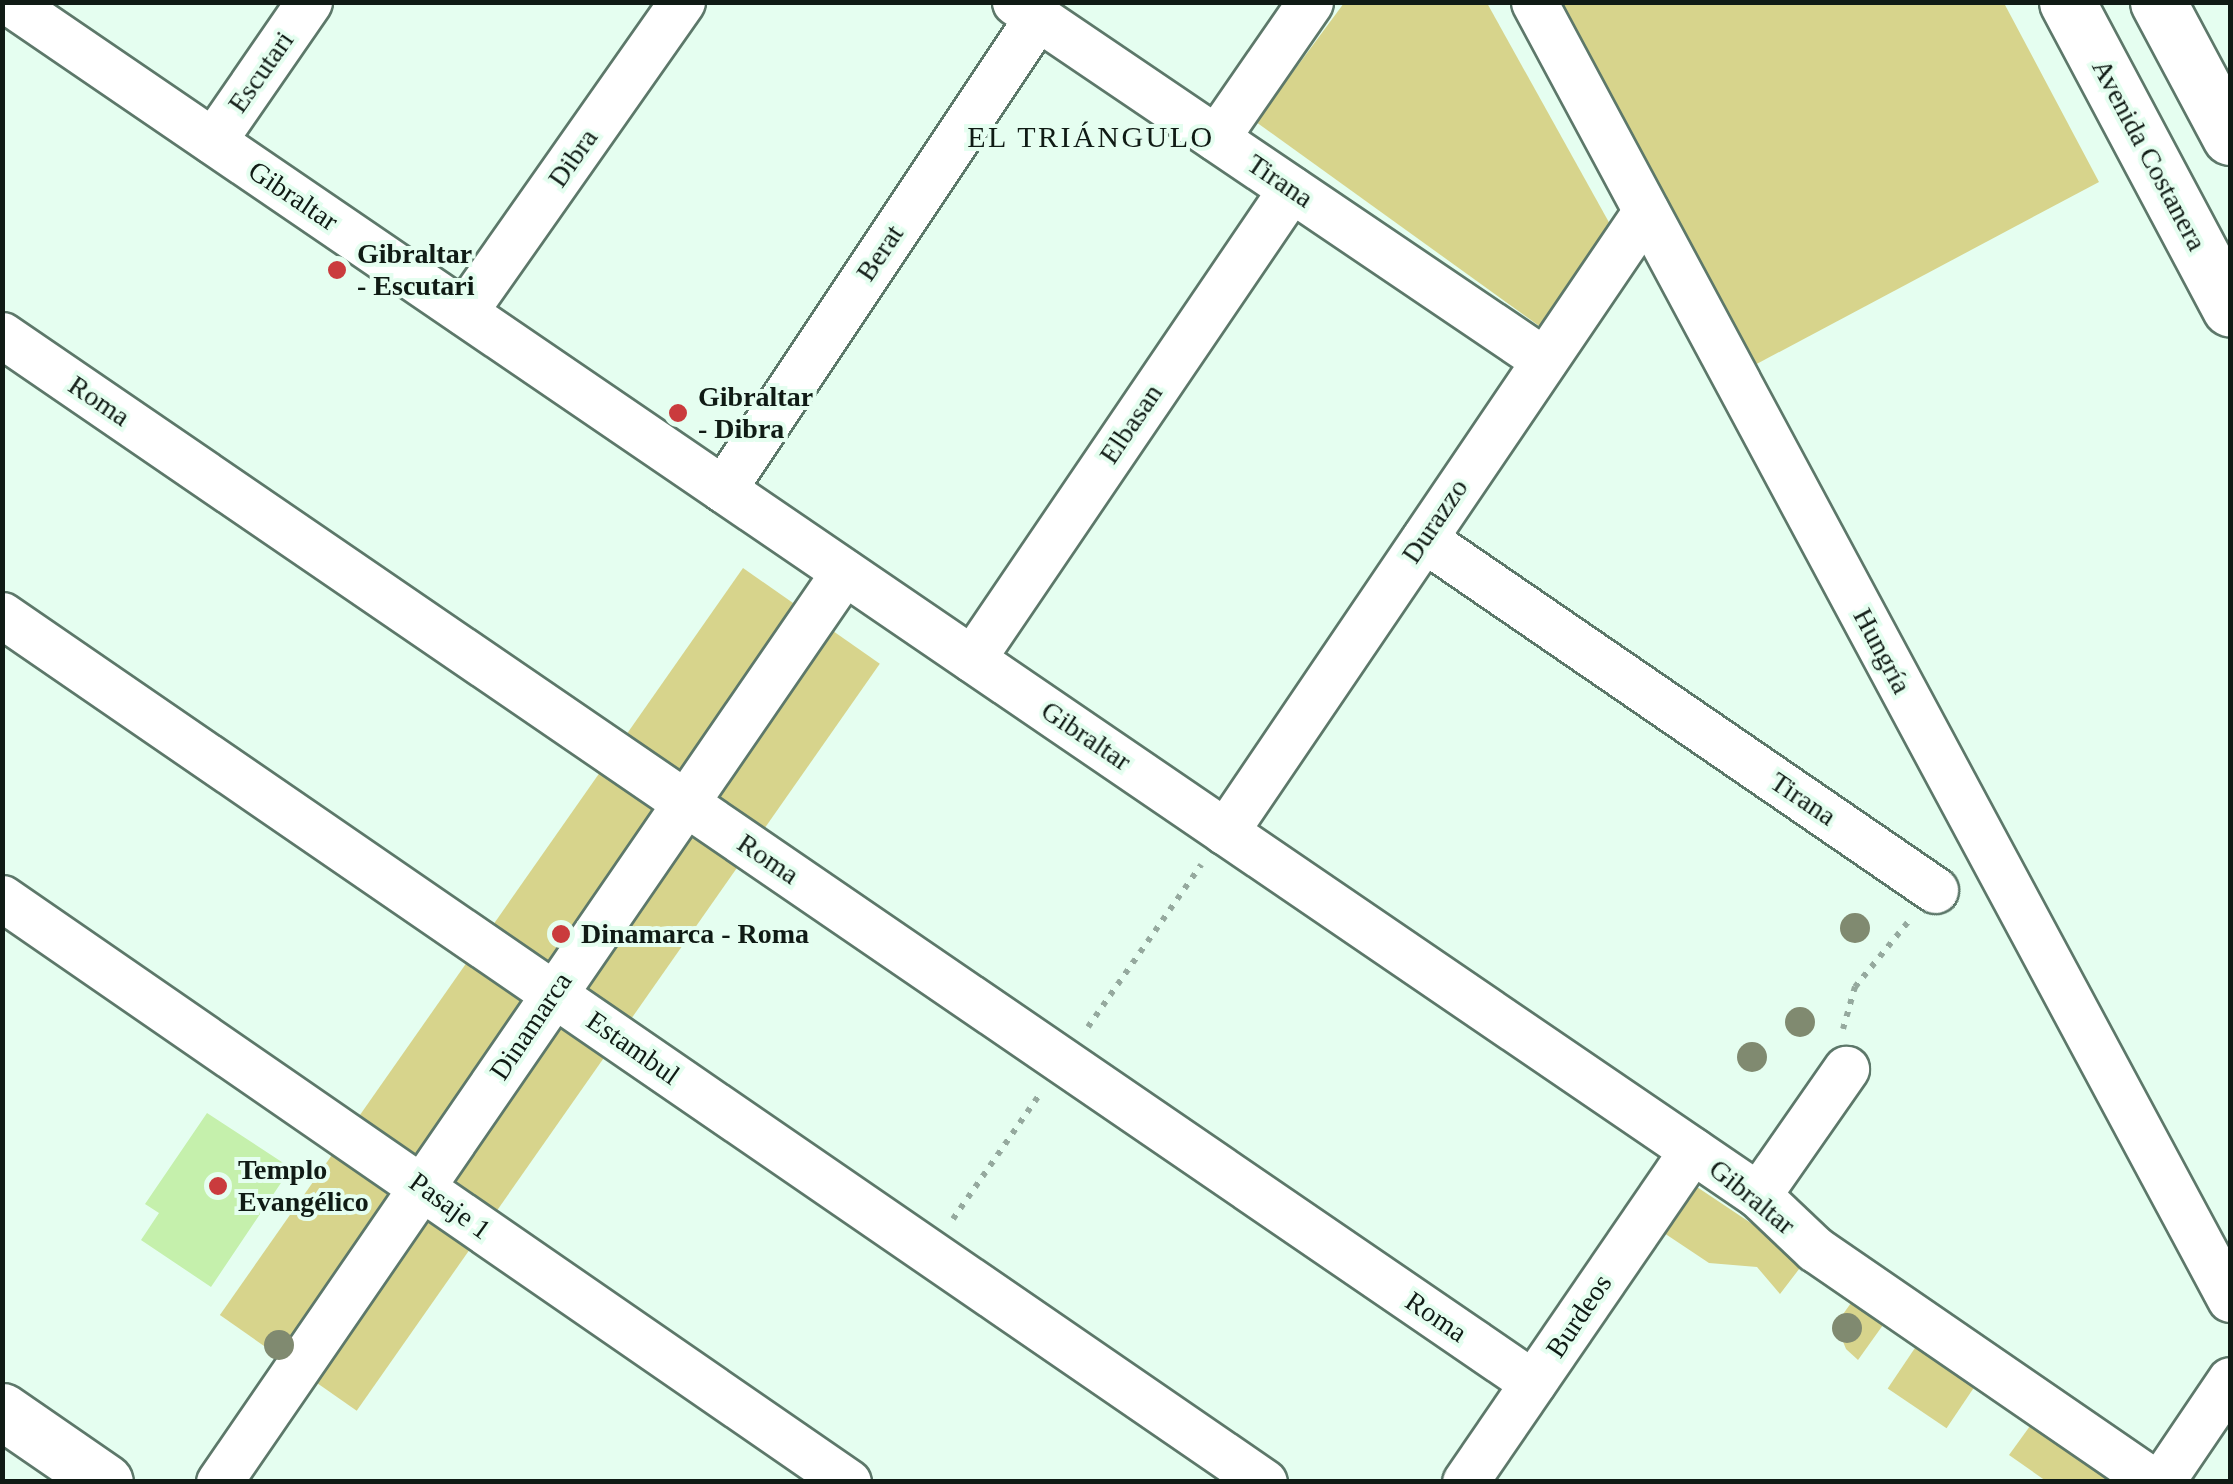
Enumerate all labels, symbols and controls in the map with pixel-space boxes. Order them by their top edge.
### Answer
street label: Escutari [221,25,301,119]
street label: Avenida Costanera [2084,54,2214,256]
district label: EL TRIÁNGULO [966,119,1216,155]
street label: Dibra [541,122,605,194]
street label: Tirana [1241,147,1319,215]
street label: Gibraltar [242,154,344,238]
street label: Berat [849,218,911,288]
place label: Gibraltar - Escutari [357,237,474,303]
marker: Gibraltar - Escutari [326,259,348,281]
street label: Roma [62,368,136,434]
street label: Elbasan [1092,378,1170,470]
place label: Gibraltar - Dibra [698,380,813,446]
marker: Gibraltar - Dibra [667,402,689,424]
street label: Durazzo [1395,472,1475,570]
street label: Hungría [1846,603,1918,699]
street label: Gibraltar [1035,694,1137,778]
street label: Tirana [1764,765,1842,833]
street label: Roma [731,826,805,892]
place label: Dinamarca - Roma [581,917,809,951]
marker: Dinamarca - Roma [550,923,572,945]
street label: Dinamarca [483,966,579,1086]
street label: Estambul [580,1004,686,1092]
street label: Gibraltar [1702,1152,1802,1242]
place label: Templo Evangélico [238,1153,369,1219]
street label: Pasaje 1 [403,1165,497,1247]
marker: Templo Evangélico [207,1175,229,1197]
street label: Burdeos [1539,1268,1619,1364]
street label: Roma [1399,1284,1473,1350]

